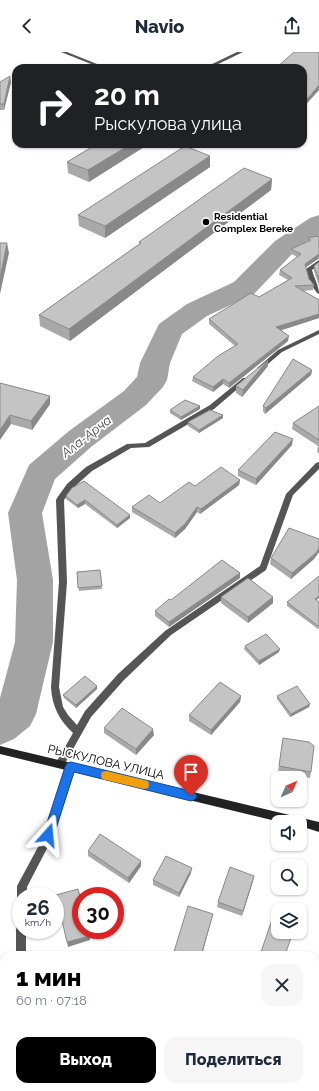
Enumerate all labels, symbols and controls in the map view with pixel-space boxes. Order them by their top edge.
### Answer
icon: back [16,15,38,37]
icon: share [281,15,303,37]
text: Navio [135,16,184,37]
text: 20 m [94,79,160,112]
icon: right [28,80,80,132]
text: Рыскулова улица [94,113,242,134]
place label: Residential Complex Bereke [214,211,293,234]
marker: Residential Complex Bereke [201,217,211,227]
water label: Ала-Арча [58,412,114,461]
street label: РЫСКУЛОВА УЛИЦА [46,742,166,782]
pin [174,755,208,796]
icon: arrive [180,761,202,783]
north arrow [271,771,307,807]
map controls [271,771,307,939]
position arrow [27,814,69,856]
button: sound [271,815,307,851]
button: search [271,859,307,895]
speed limit sign: 30 [72,887,124,939]
text: 26 [26,896,50,920]
button: layers [271,903,307,939]
text: km/h [25,917,51,928]
text: 1 мин [16,963,81,992]
button: close [261,964,303,1006]
text: 60 m · 07:18 [16,993,87,1008]
button: Выход [16,1037,156,1083]
button: Поделиться [164,1037,303,1083]

